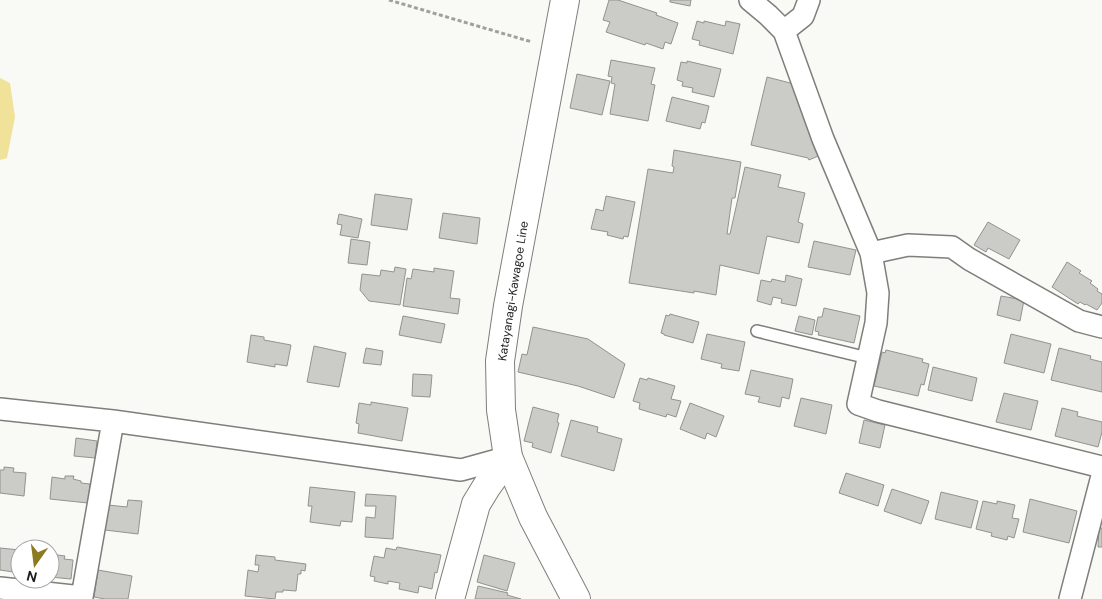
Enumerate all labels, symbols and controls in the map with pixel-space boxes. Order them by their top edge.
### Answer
street label: Katayanagi-Kawagoe Line [494,220,532,362]
north arrow [10,539,60,589]
text: N [25,567,39,587]

